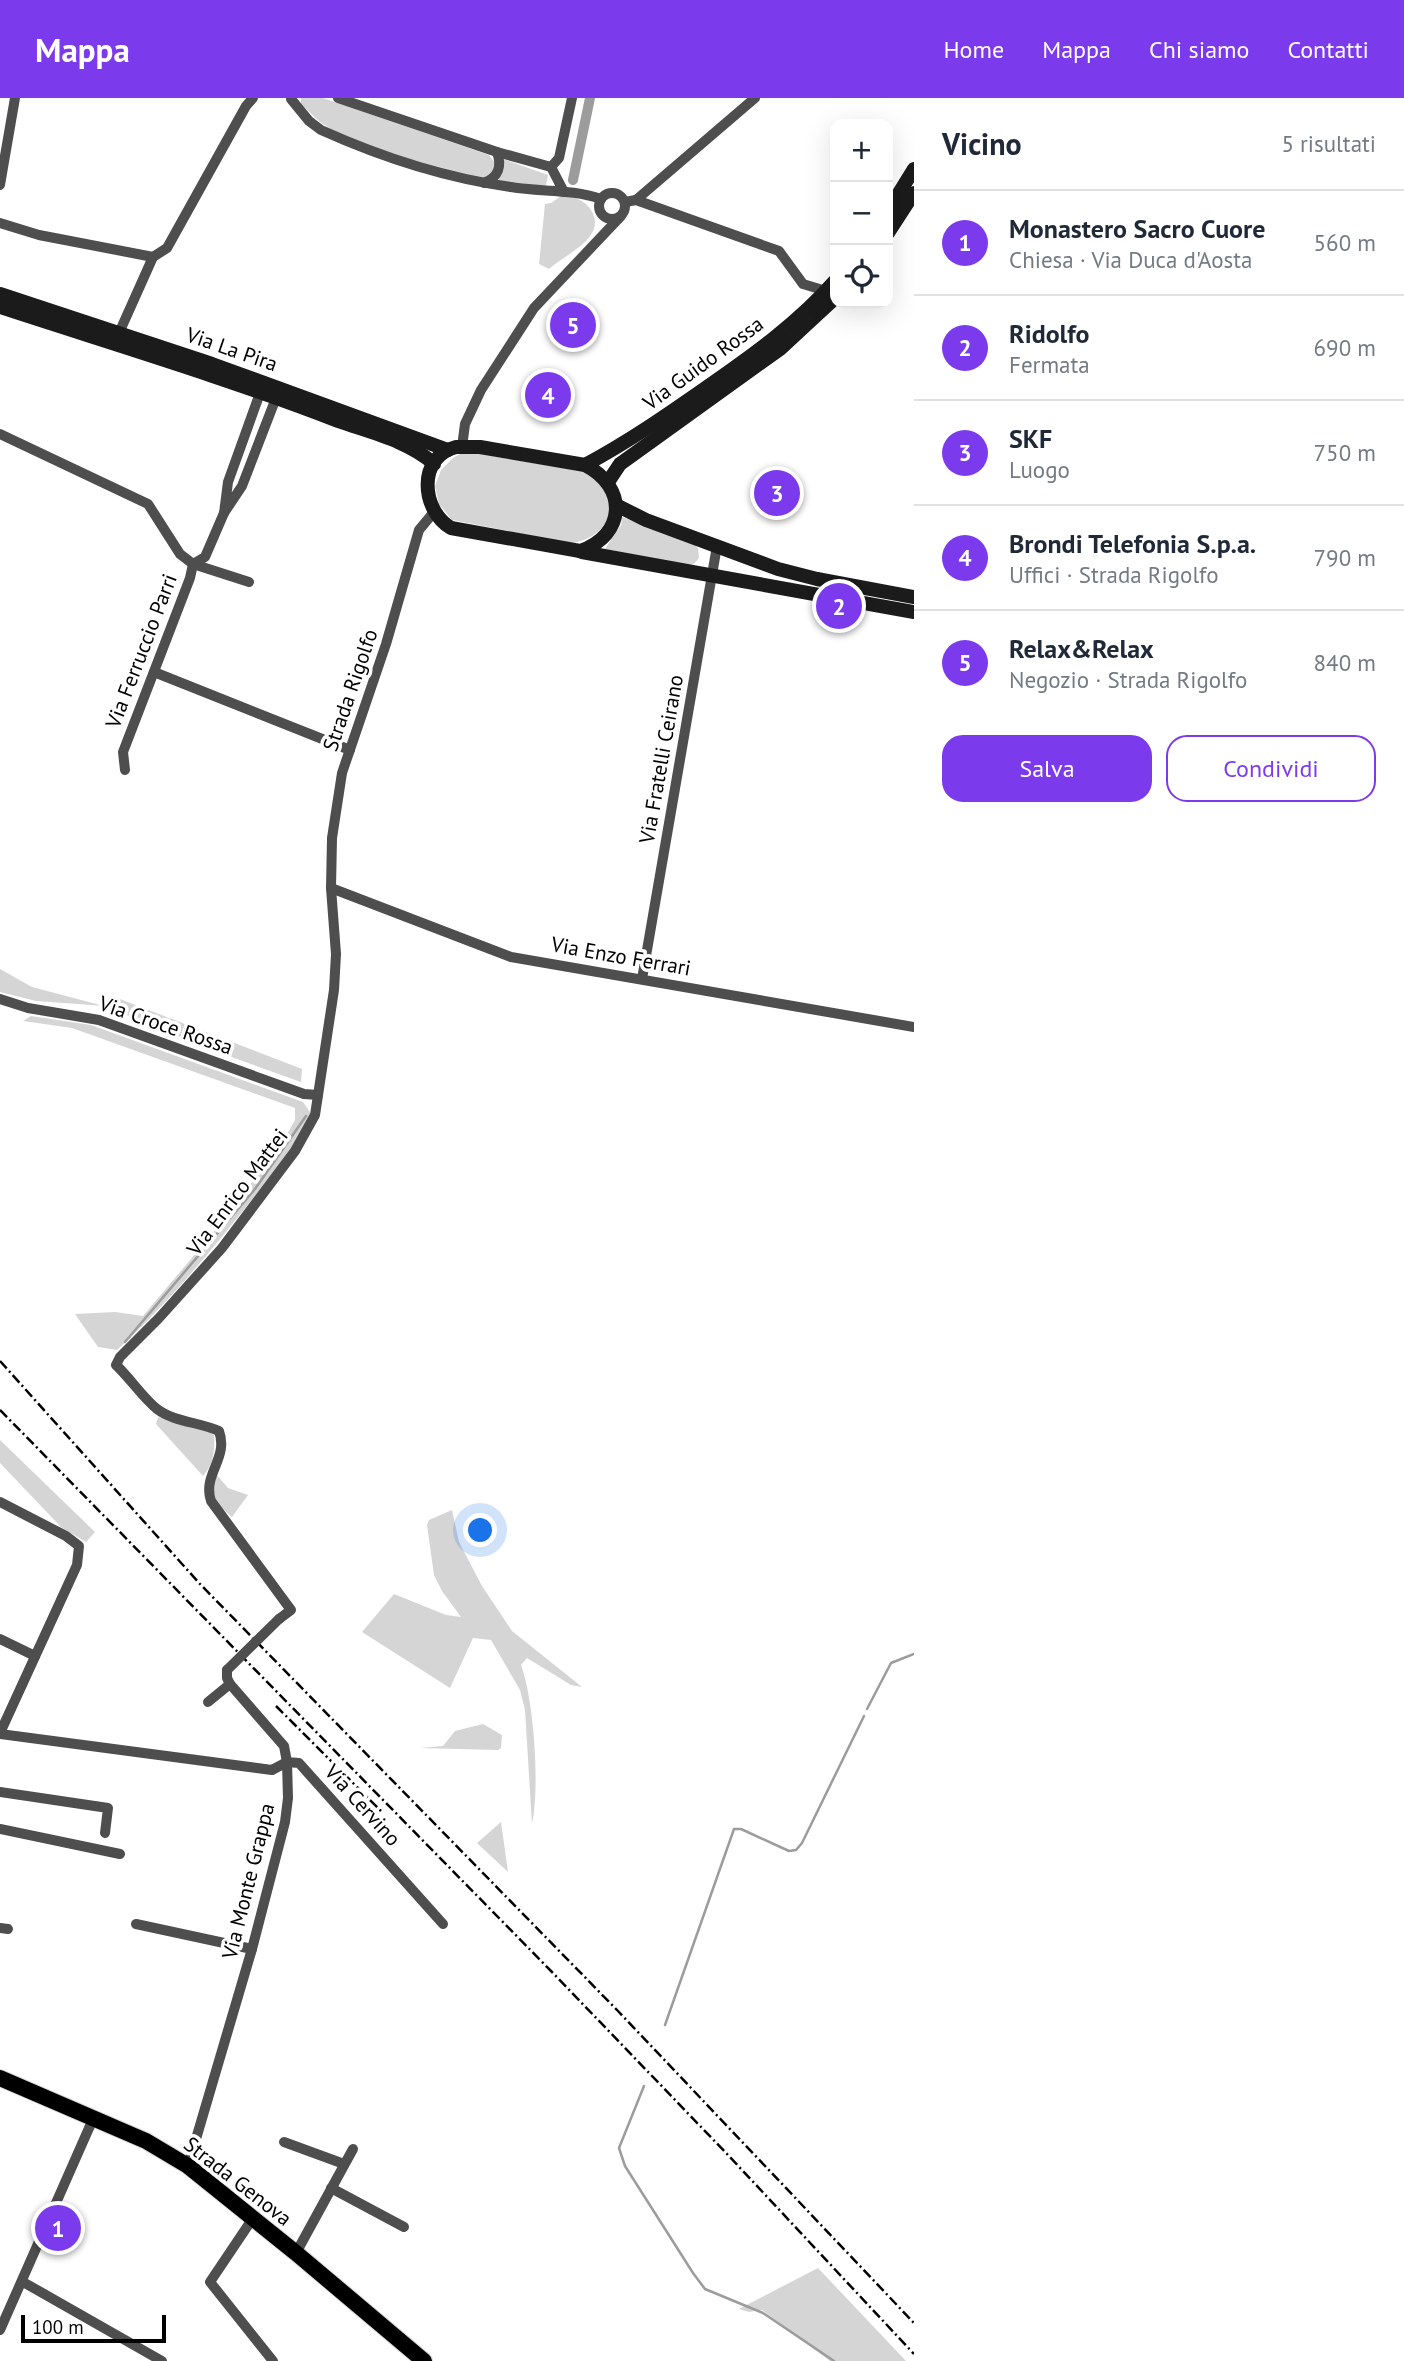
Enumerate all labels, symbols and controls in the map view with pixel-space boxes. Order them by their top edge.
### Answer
text: Mappa [35,28,130,71]
text: Home [943,34,1004,65]
text: Mappa [1042,34,1111,65]
text: Chi siamo [1149,34,1249,65]
text: Contatti [1287,34,1369,65]
map controls [830,119,893,308]
button: + [830,119,893,182]
text: Vicino [942,124,1022,163]
text: 5 risultati [1281,129,1376,158]
button: − [830,182,893,245]
text: Monastero Sacro Cuore [1009,212,1265,245]
text: 1 [958,228,972,257]
text: 560 m [1314,228,1376,257]
button: locate [830,245,893,308]
text: Chiesa · Via Duca d'Aosta [1009,245,1252,274]
pin: 5 [550,299,596,351]
street label: Via Guido Rossa [637,310,769,416]
text: Ridolfo [1009,317,1089,350]
street label: Via La Pira [182,320,281,377]
text: 2 [958,333,972,362]
text: 690 m [1314,333,1376,362]
text: Fermata [1009,350,1090,379]
pin: 4 [525,369,571,421]
text: SKF [1009,422,1052,455]
text: 3 [958,438,972,467]
text: 750 m [1314,438,1376,467]
text: Luogo [1009,455,1070,484]
pin: 3 [754,467,800,519]
text: Brondi Telefonia S.p.a. [1009,527,1256,560]
text: 4 [958,543,972,572]
text: 790 m [1314,543,1376,572]
text: Uffici · Strada Rigolfo [1009,560,1219,589]
street label: Via Ferruccio Parri [99,570,183,733]
pin: 2 [816,580,862,632]
street label: Strada Rigolfo [316,625,384,755]
text: Relax&Relax [1009,632,1154,665]
text: 5 [958,648,972,677]
text: 840 m [1314,648,1376,677]
text: Negozio · Strada Rigolfo [1009,665,1247,694]
street label: Via Fratelli Ceirano [633,673,689,846]
button: Salva [942,735,1152,802]
button: Condividi [1166,735,1376,802]
street label: Via Enzo Ferrari [548,930,693,982]
street label: Via Croce Rossa [95,989,236,1061]
street label: Via Enrico Mattei [180,1123,294,1262]
your location [463,1513,497,1547]
street label: Via Cervino [318,1758,407,1852]
street label: Via Monte Grappa [215,1800,280,1963]
street label: Strada Genova [179,2130,297,2232]
pin: 1 [35,2202,81,2254]
scale bar [21,2312,166,2344]
text: 100 m [32,2315,84,2339]

